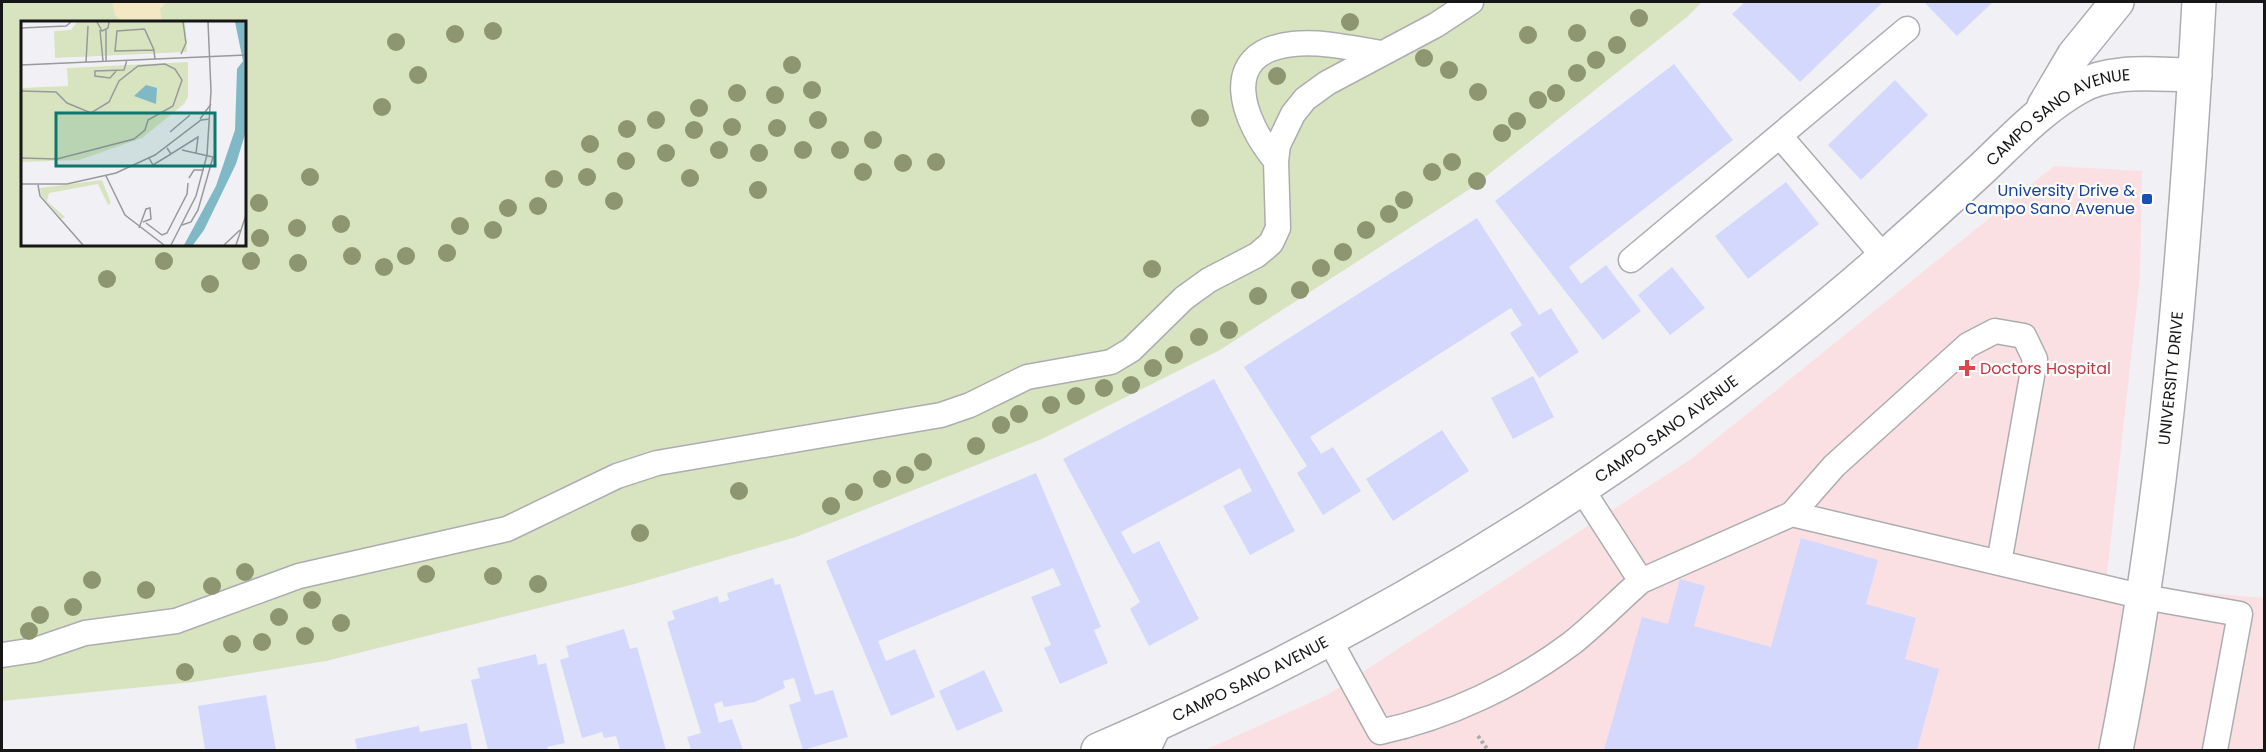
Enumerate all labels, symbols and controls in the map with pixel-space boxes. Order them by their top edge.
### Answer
inset map [21,21,246,246]
street label: CAMPO SANO AVENUE [1980,63,2131,171]
place label: University Drive & Campo Sano Avenue [1965,179,2135,220]
marker: University Drive & Campo Sano Avenue [2140,192,2154,206]
street label: UNIVERSITY DRIVE [2152,310,2189,446]
place label: Doctors Hospital [1980,357,2111,380]
marker: Doctors Hospital [1958,359,1976,377]
street label: CAMPO SANO AVENUE [1590,369,1743,488]
street label: CAMPO SANO AVENUE [1168,630,1332,727]

